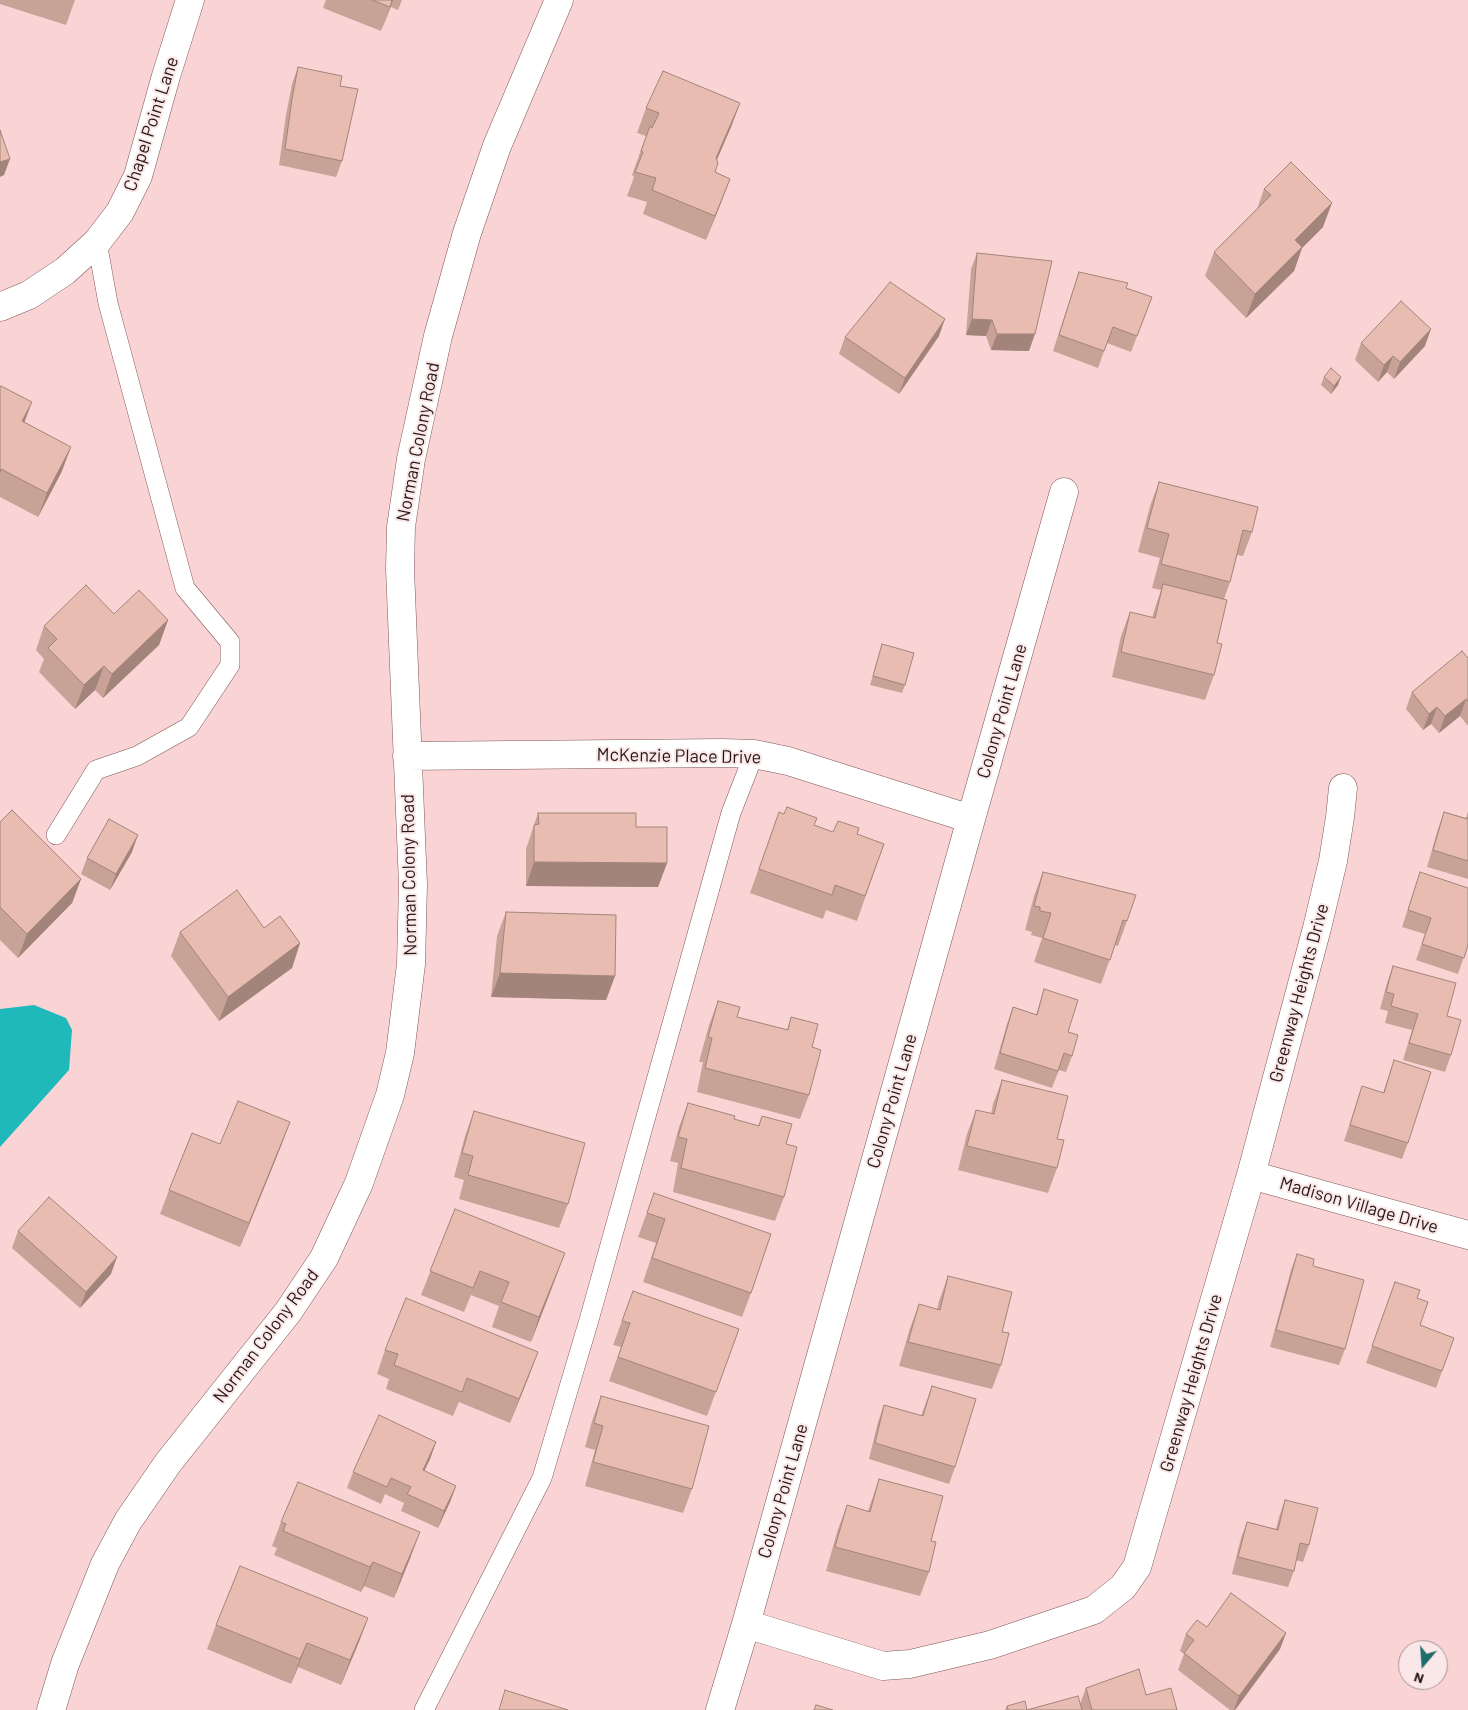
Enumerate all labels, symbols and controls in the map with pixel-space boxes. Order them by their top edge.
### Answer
street label: Chapel Point Lane [119,54,183,194]
street label: Norman Colony Road [392,361,444,523]
street label: Colony Point Lane [972,641,1032,781]
street label: McKenzie Place Drive [597,744,761,768]
street label: Norman Colony Road [397,794,421,956]
street label: Greenway Heights Drive [1265,901,1333,1085]
street label: Colony Point Lane [862,1031,922,1171]
street label: Madison Village Drive [1277,1172,1441,1238]
street label: Norman Colony Road [209,1265,323,1407]
street label: Greenway Heights Drive [1155,1291,1227,1475]
street label: Colony Point Lane [753,1421,813,1561]
north arrow [1398,1640,1448,1690]
text: N [1411,1669,1426,1688]

